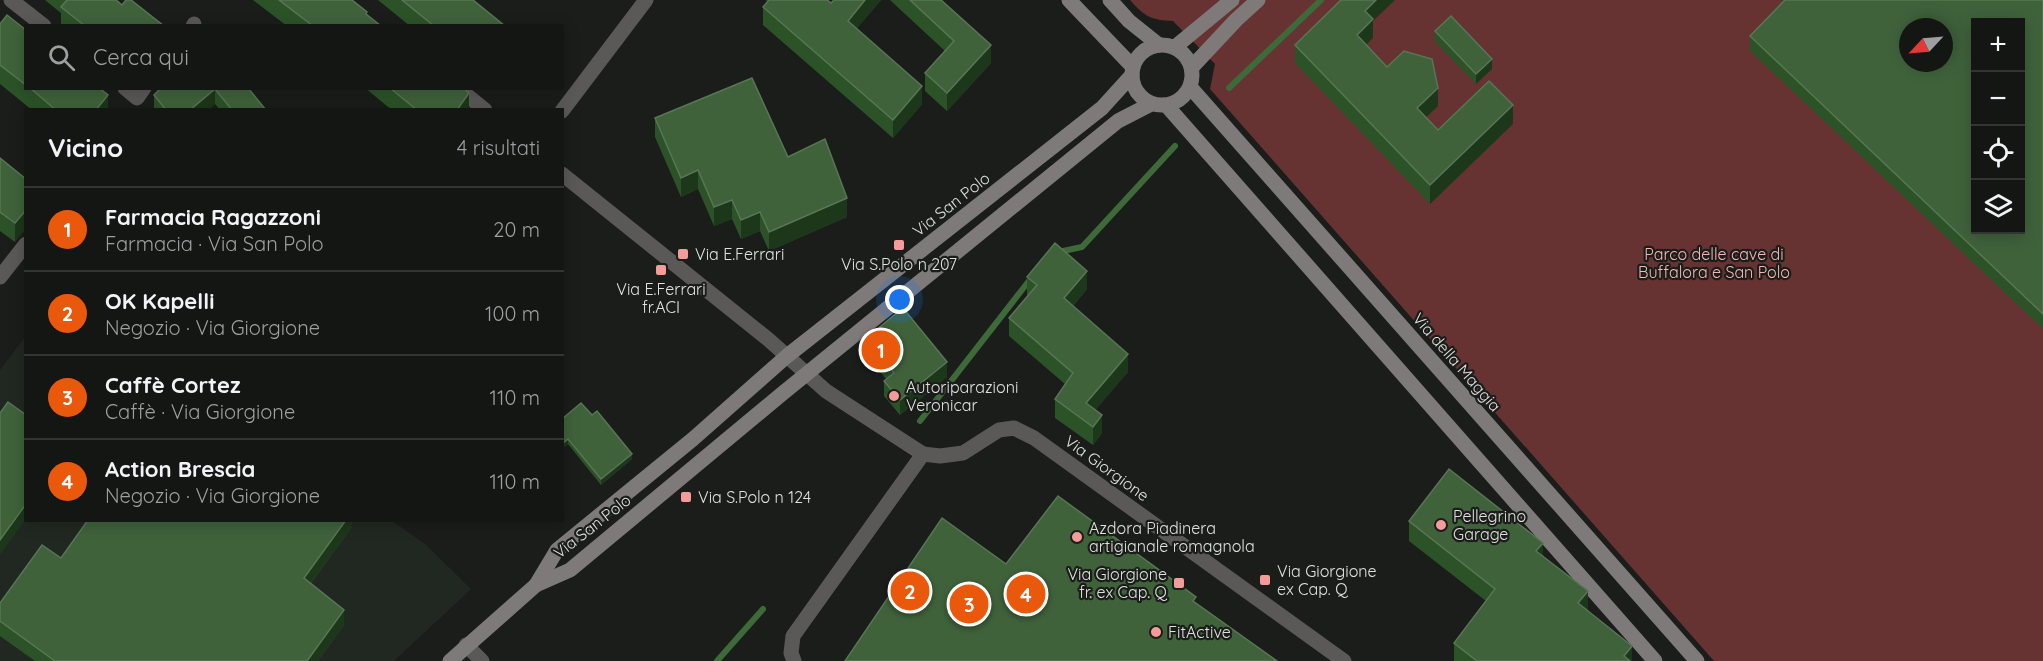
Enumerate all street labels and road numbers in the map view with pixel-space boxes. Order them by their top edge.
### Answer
street label: Via San Polo [908,168,994,240]
street label: Via della Maggia [1409,309,1505,415]
street label: Via Giorgione [1061,431,1153,505]
street label: Via San Polo [549,490,635,562]

